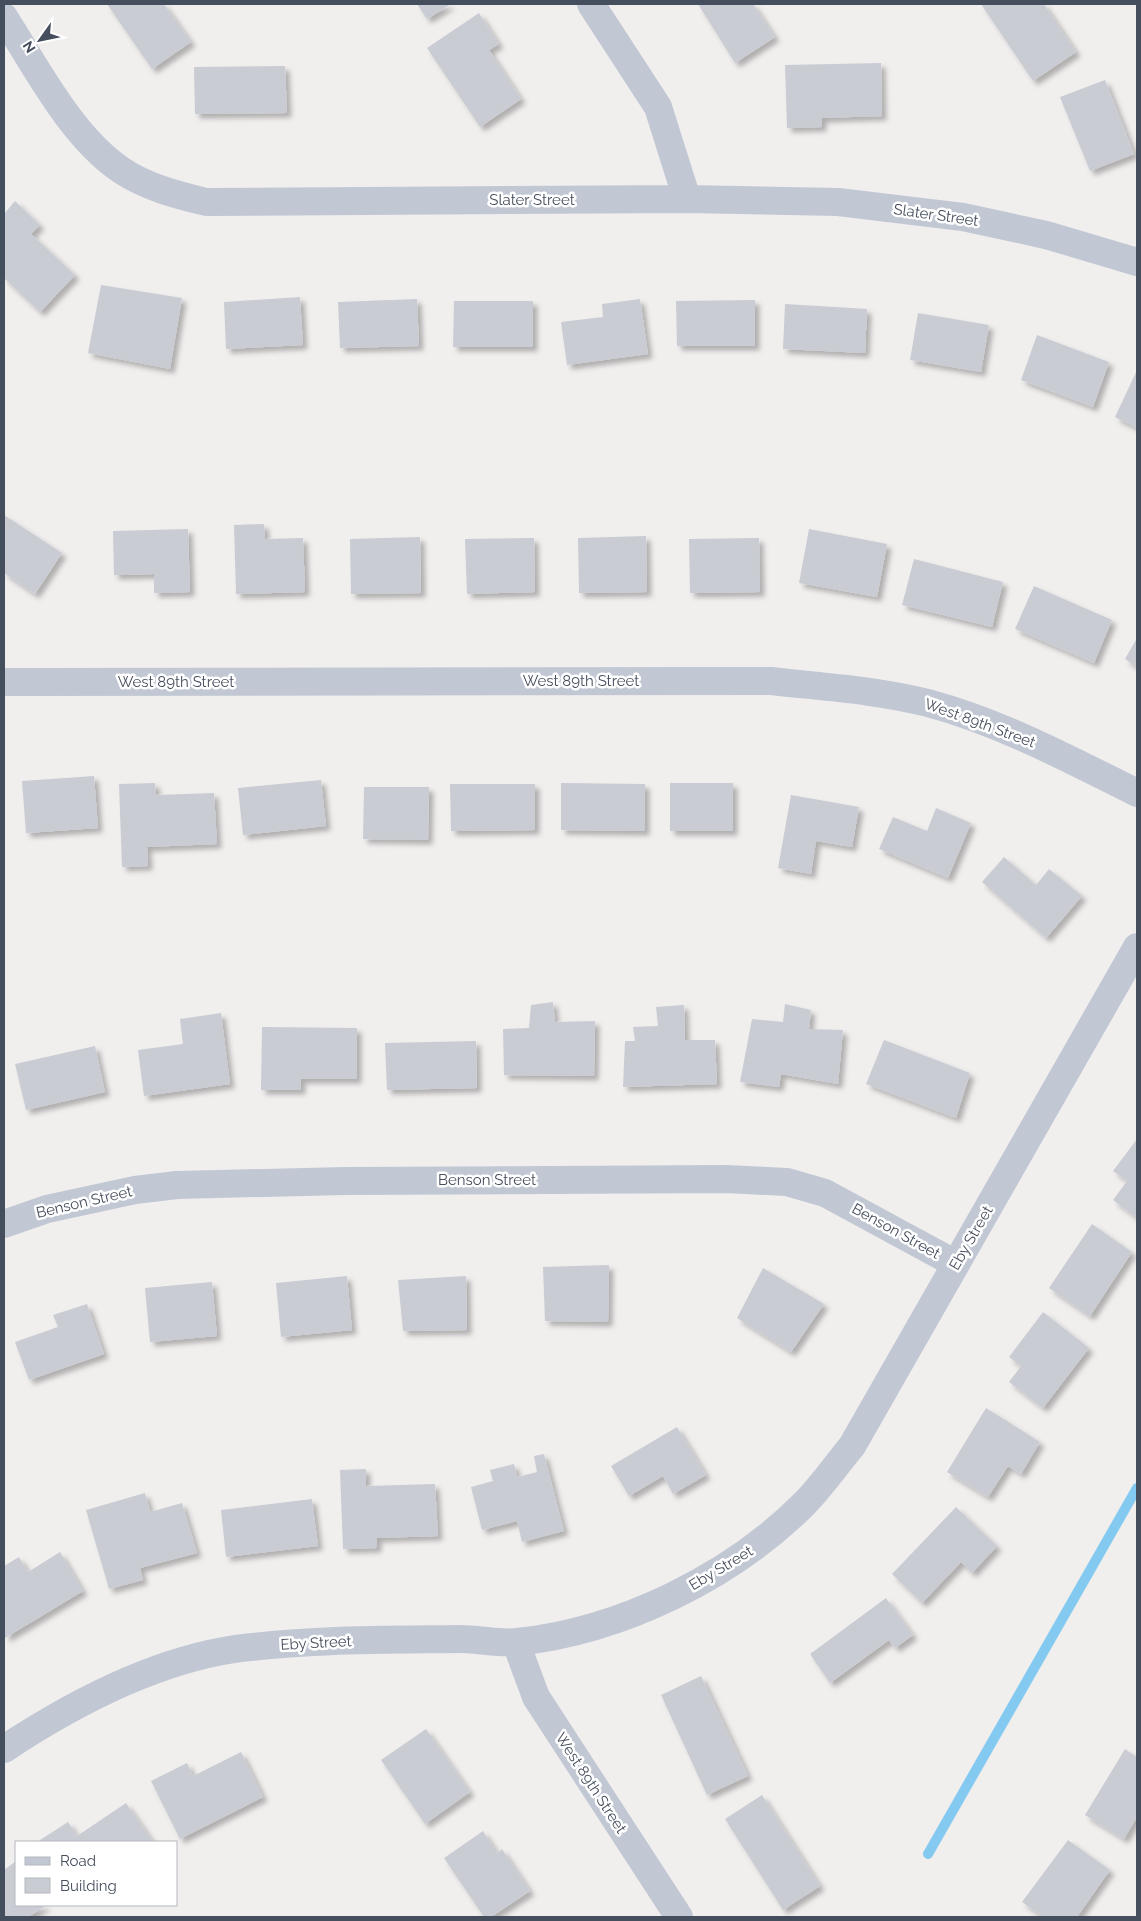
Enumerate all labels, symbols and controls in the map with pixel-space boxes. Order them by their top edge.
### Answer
north arrow [15,15,65,65]
text: N [19,38,39,56]
street label: Slater Street [489,191,575,209]
street label: Slater Street [892,200,980,230]
street label: West 89th Street [523,672,639,690]
street label: West 89th Street [118,673,234,691]
street label: West 89th Street [922,695,1038,751]
street label: Benson Street [438,1171,536,1189]
street label: Benson Street [34,1182,134,1222]
street label: Benson Street [849,1199,943,1263]
street label: Eby Street [945,1203,997,1273]
street label: Eby Street [686,1542,756,1594]
street label: Eby Street [280,1632,352,1654]
street label: West 89th Street [552,1729,630,1837]
legend [15,1841,178,1906]
text: Road [60,1852,96,1870]
text: Building [60,1877,117,1895]

